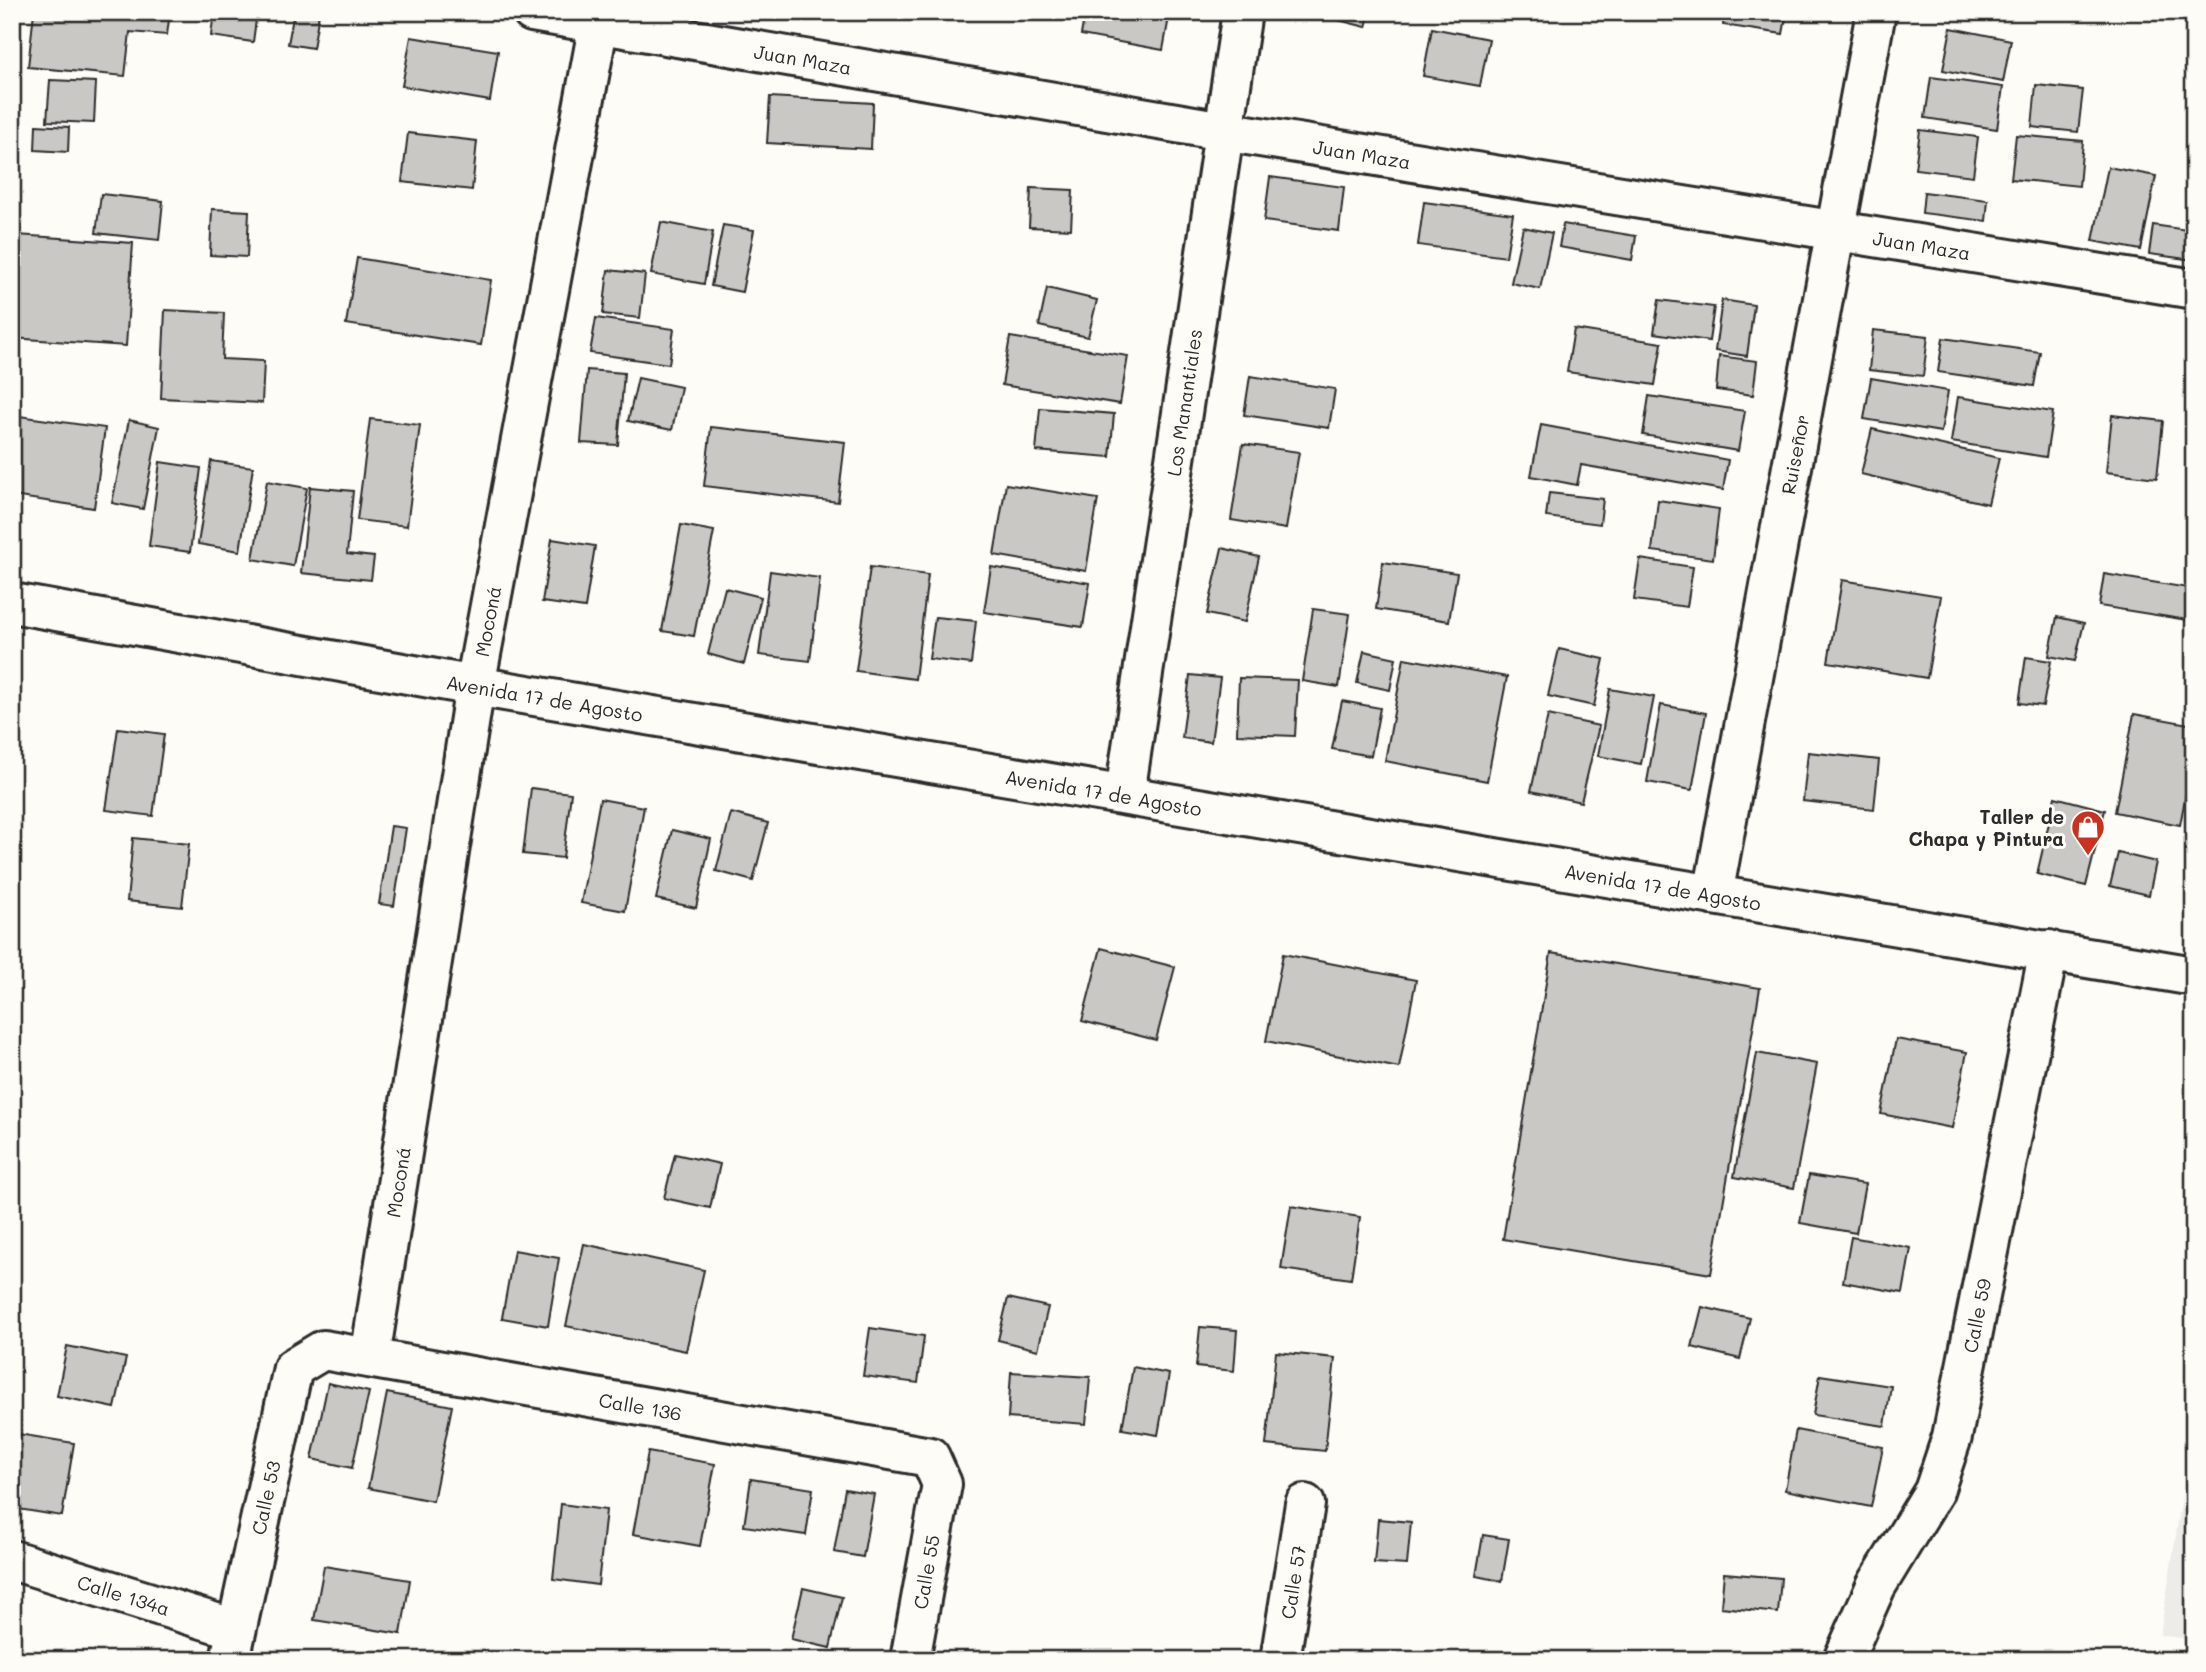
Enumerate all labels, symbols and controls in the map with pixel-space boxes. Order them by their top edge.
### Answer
street label: Juan Maza [752,38,854,79]
street label: Juan Maza [1311,133,1413,174]
street label: Juan Maza [1871,224,1972,265]
street label: Los Manantiales [1160,327,1207,478]
street label: Ruiseñor [1775,412,1814,496]
street label: Moconá [468,584,506,659]
street label: Avenida 17 de Agosto [444,669,645,727]
street label: Avenida 17 de Agosto [1004,763,1204,821]
place label: Taller de Chapa y Pintura [1908,804,2064,851]
shop icon: Taller de Chapa y Pintura [2069,808,2107,857]
street label: Avenida 17 de Agosto [1563,858,1763,915]
street label: Moconá [380,1145,415,1219]
street label: Calle 59 [1957,1276,1996,1355]
street label: Calle 136 [597,1386,684,1426]
street label: Calle 53 [245,1458,285,1537]
street label: Calle 55 [907,1533,945,1611]
street label: Calle 57 [1274,1543,1311,1621]
street label: Calle 134a [74,1569,173,1621]

